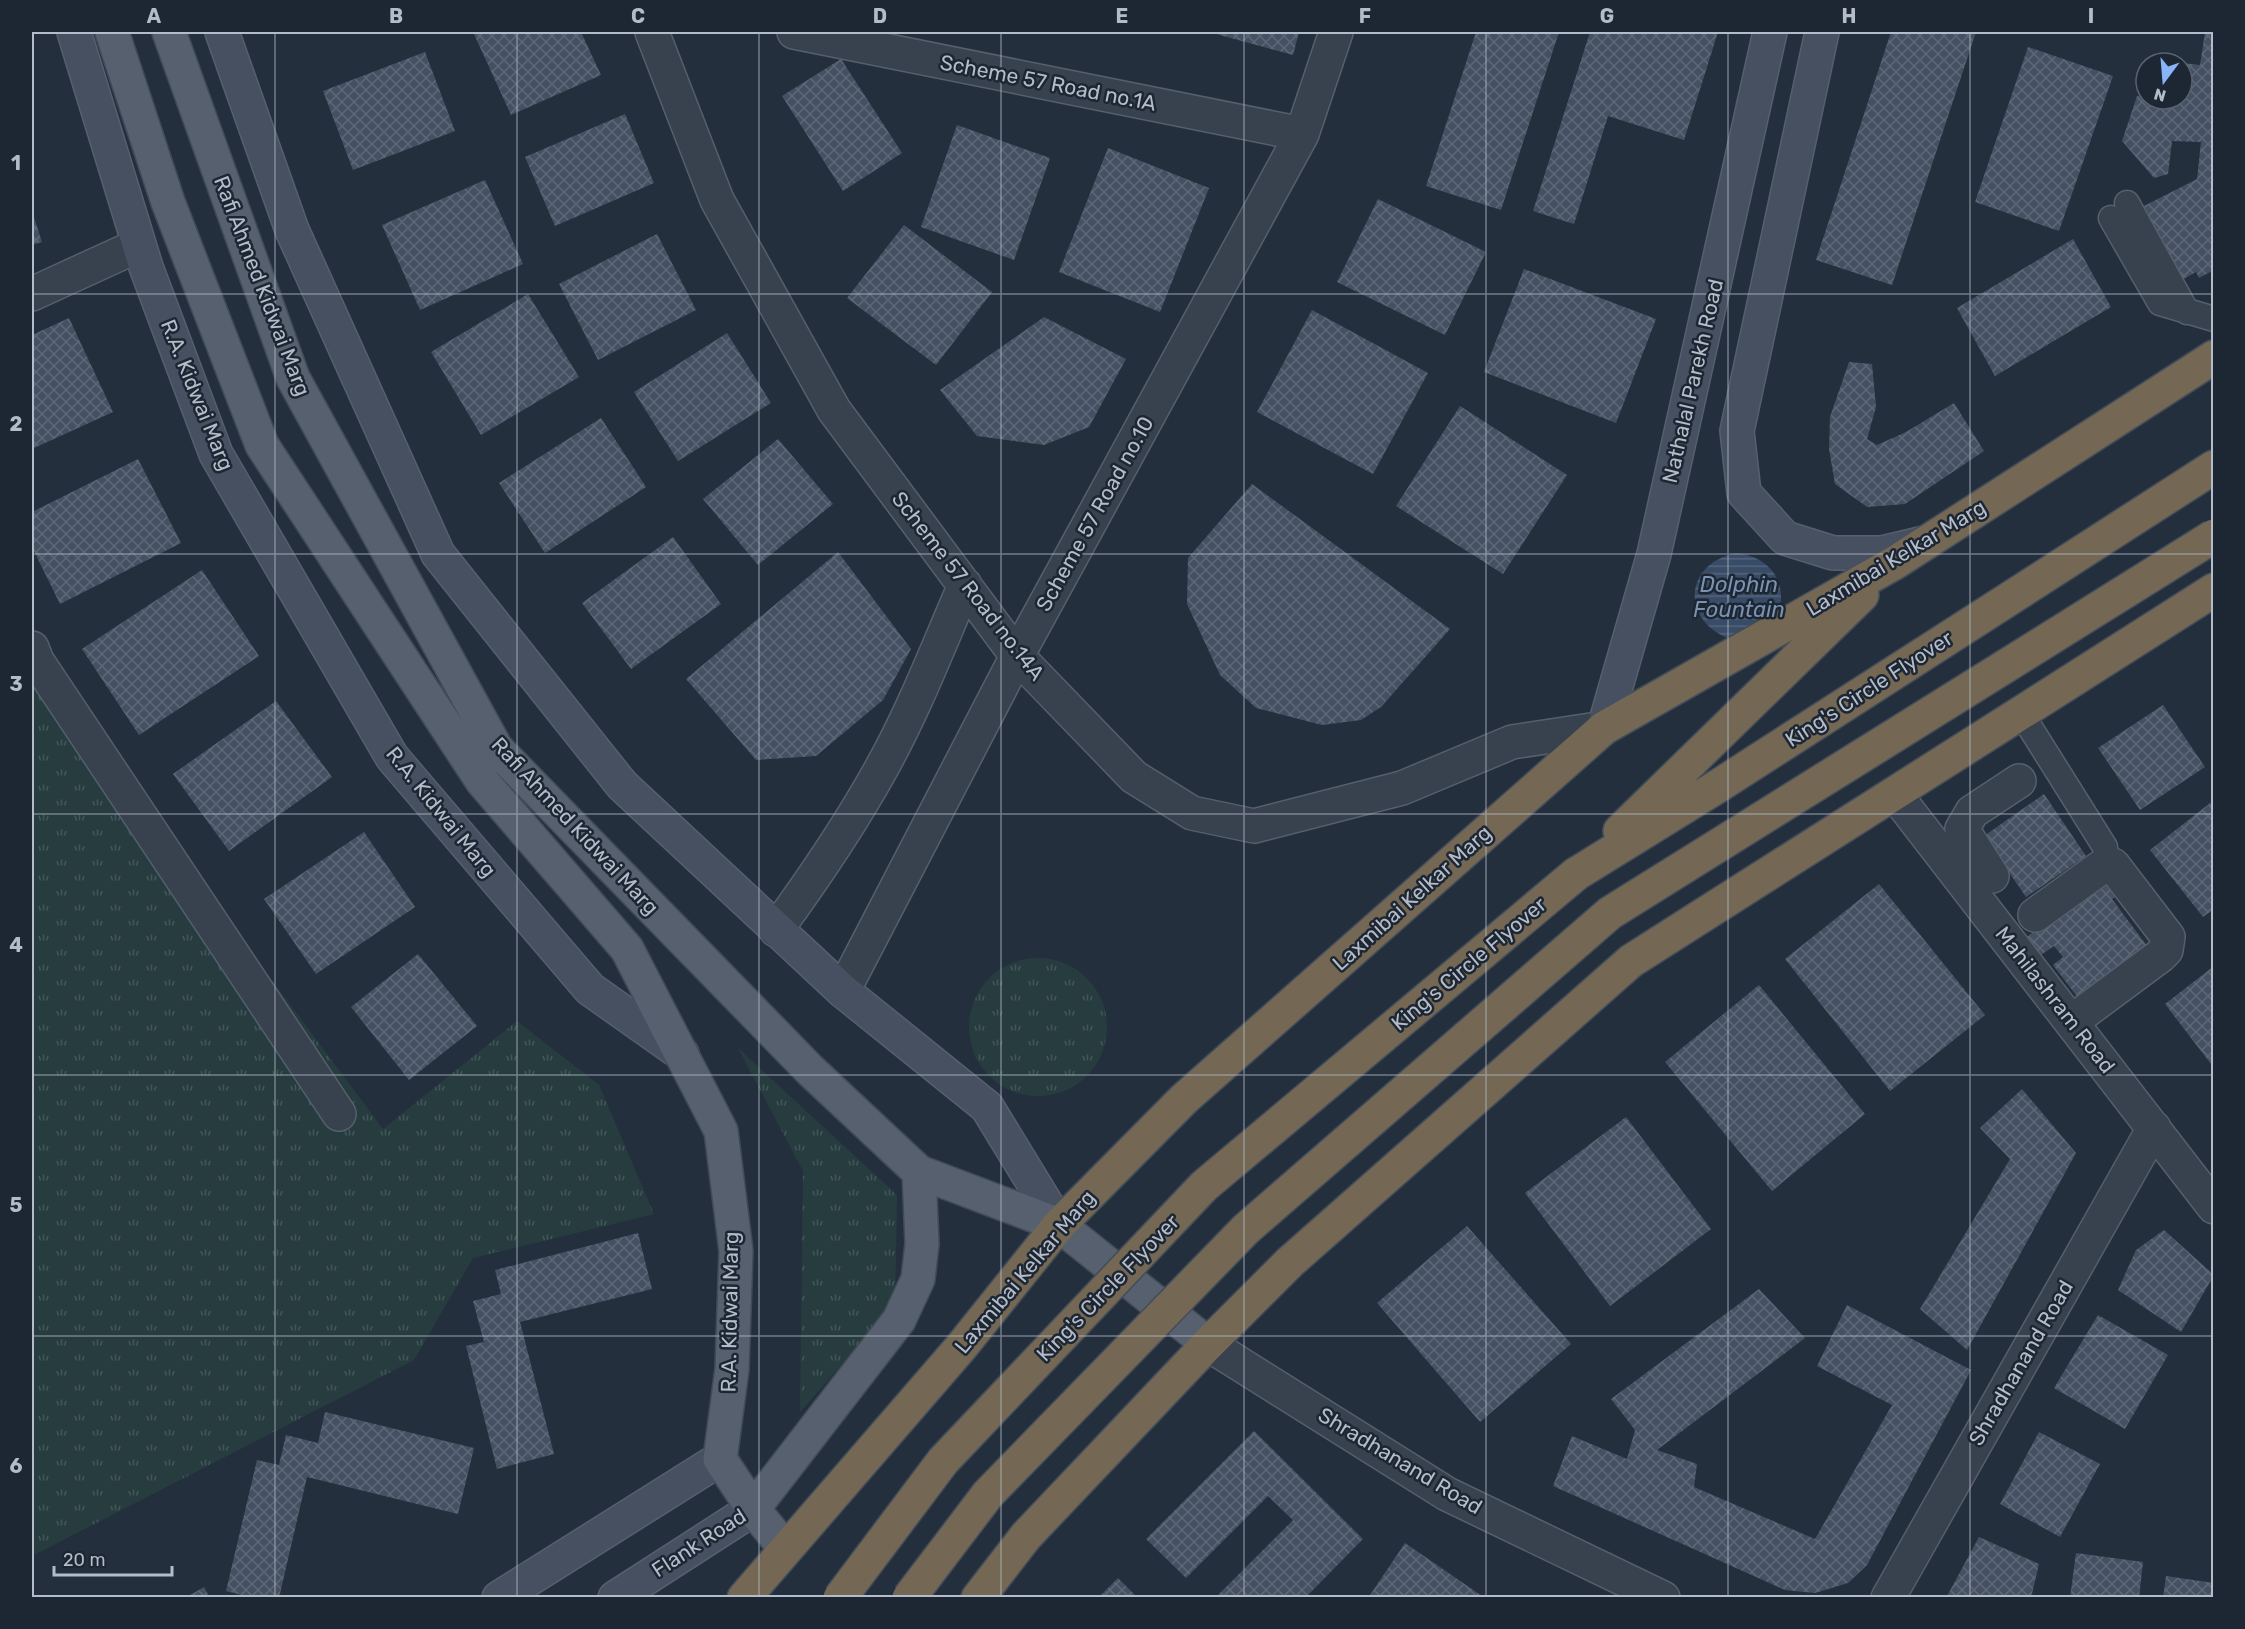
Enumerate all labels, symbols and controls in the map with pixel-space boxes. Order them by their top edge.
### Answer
text: A [147,4,162,28]
text: B [389,4,403,28]
text: C [631,4,645,28]
text: D [873,4,887,28]
text: E [1116,4,1128,28]
text: F [1359,4,1371,28]
text: G [1600,4,1614,28]
text: H [1842,4,1856,28]
text: I [2088,4,2094,28]
street label: Scheme 57 Road no.1A [938,49,1158,116]
north arrow [2134,51,2194,111]
text: N [2152,84,2168,106]
text: 1 [11,151,21,175]
street label: Rafi Ahmed Kidwai Marg [209,172,316,399]
street label: Nathalal Parekh Road [1657,276,1728,485]
street label: R.A. Kidwai Marg [156,316,239,474]
text: 2 [10,412,23,436]
street label: Scheme 57 Road no.10 [1031,412,1159,616]
street label: Scheme 57 Road no.14A [887,486,1050,685]
street label: Laxmibai Kelkar Marg [1801,494,1990,621]
water label: Dolphin Fountain [1693,571,1785,623]
street label: King's Circle Flyover [1780,625,1957,752]
text: 3 [9,672,23,696]
street label: Rafi Ahmed Kidwai Marg [487,732,664,920]
street label: R.A. Kidwai Marg [381,741,502,882]
street label: Laxmibai Kelkar Marg [1327,820,1496,976]
street label: King's Circle Flyover [1386,892,1551,1036]
street label: Mahilashram Road [1990,921,2120,1078]
text: 4 [9,933,23,957]
street label: Laxmibai Kelkar Marg [949,1185,1100,1358]
text: 5 [10,1193,23,1217]
street label: King's Circle Flyover [1031,1209,1184,1366]
street label: R.A. Kidwai Marg [716,1231,743,1393]
street label: Shradhanand Road [1963,1276,2078,1450]
street label: Shradhanand Road [1314,1402,1487,1519]
text: 6 [9,1454,23,1478]
street label: Flank Road [647,1503,751,1582]
scale bar [54,1539,172,1577]
text: 20 m [63,1549,105,1571]

